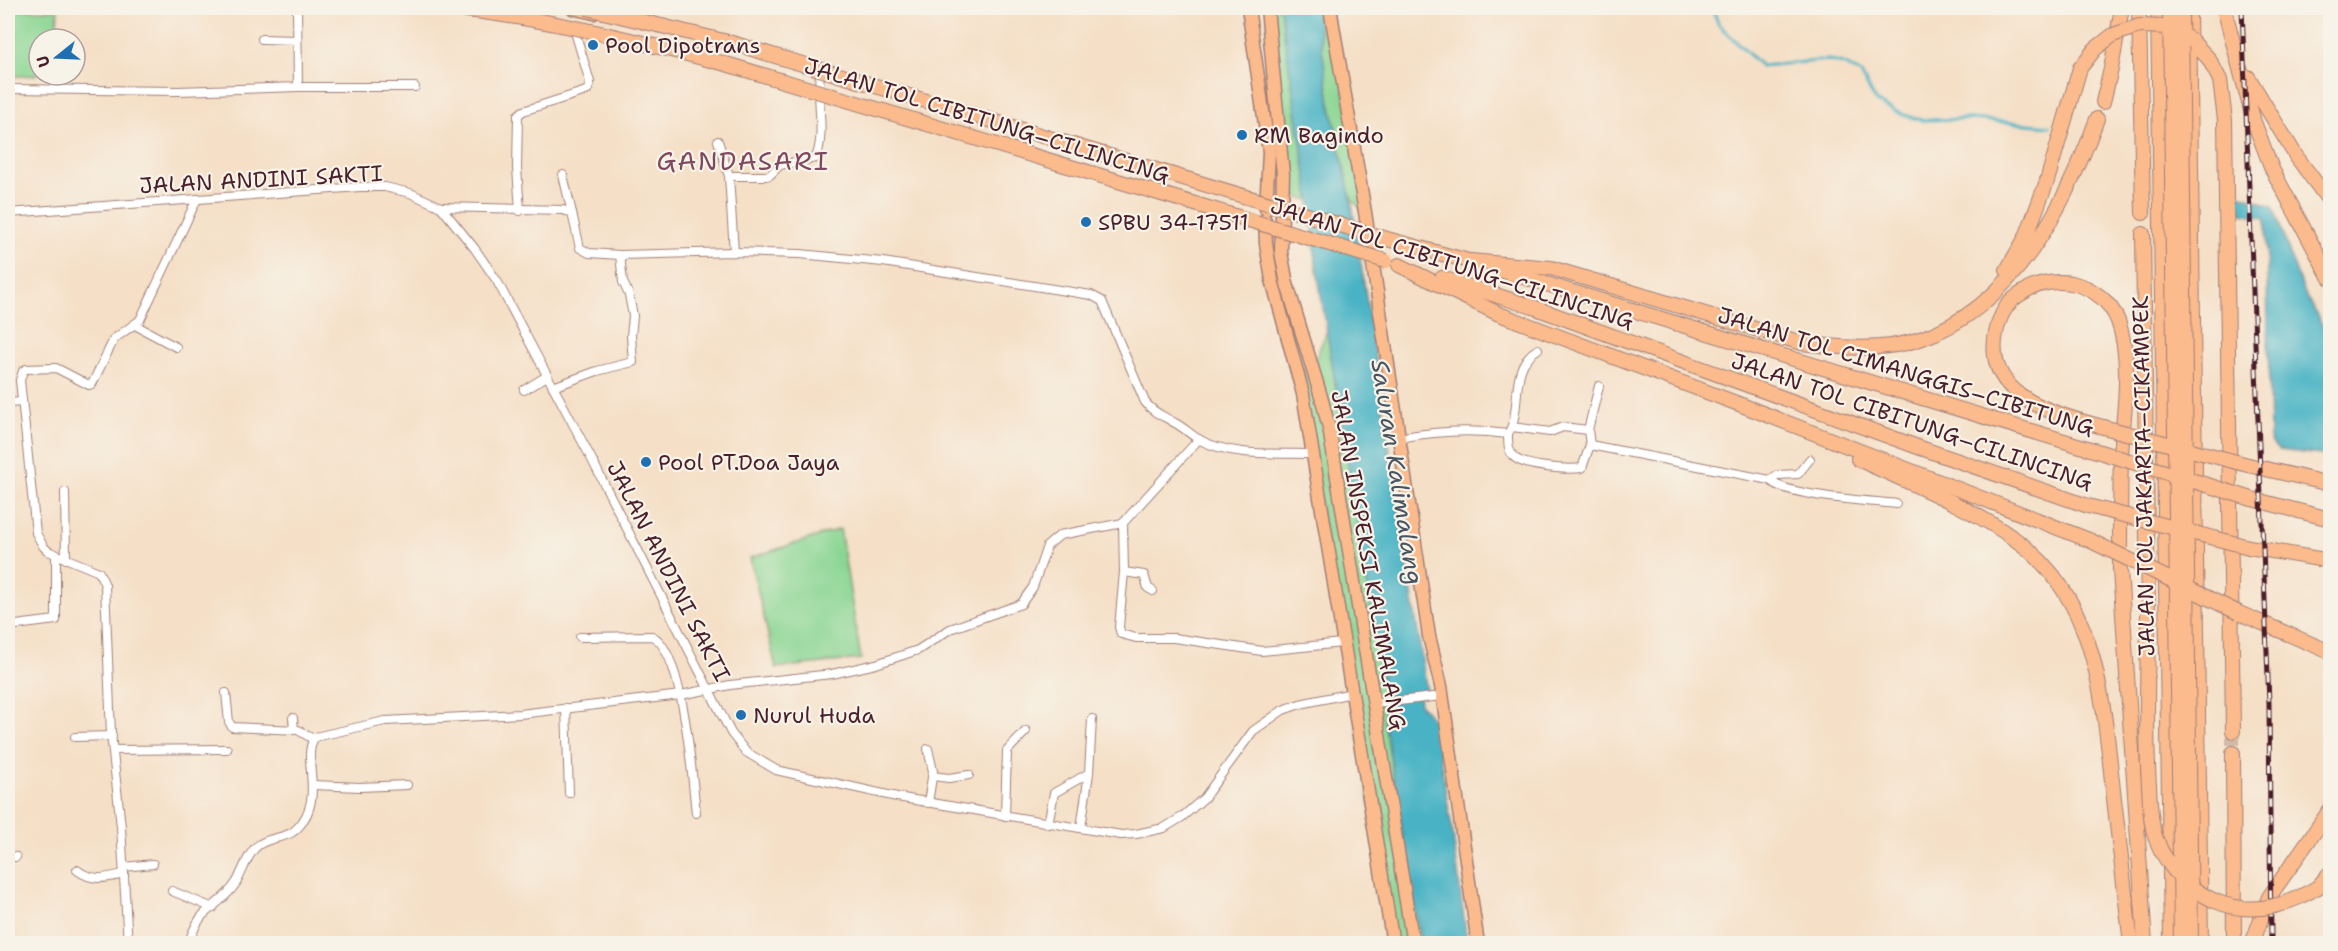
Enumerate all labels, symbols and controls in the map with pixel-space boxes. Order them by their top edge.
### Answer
north arrow [27,27,87,87]
place label: Pool Dipotrans [605,31,760,60]
marker: Pool Dipotrans [586,38,600,52]
street label: JALAN TOL CIBITUNG–CILINCING [801,51,1173,190]
text: U [32,53,55,70]
place label: RM Bagindo [1254,121,1384,150]
marker: RM Bagindo [1235,128,1249,142]
district label: GANDASARI [656,143,830,178]
street label: JALAN ANDINI SAKTI [139,159,383,200]
street label: JALAN TOL CIBITUNG–CILINCING [1266,191,1638,336]
place label: SPBU 34-17511 [1098,208,1249,237]
marker: SPBU 34-17511 [1079,215,1093,229]
street label: JALAN TOL JAKARTA–CIKAMPEK [2126,295,2161,657]
street label: JALAN TOL CIMANGGIS–CIBITUNG [1714,300,2098,443]
street label: JALAN TOL CIBITUNG–CILINCING [1727,346,2097,497]
water label: Saluran Kalimalang [1363,357,1431,587]
street label: JALAN INSPEKSI KALIMALANG [1324,388,1413,733]
place label: Pool PT.Doa Jaya [658,448,840,477]
marker: Pool PT.Doa Jaya [639,455,653,469]
street label: JALAN ANDINI SAKTI [600,456,737,686]
place label: Nurul Huda [753,701,876,730]
marker: Nurul Huda [734,708,748,722]

